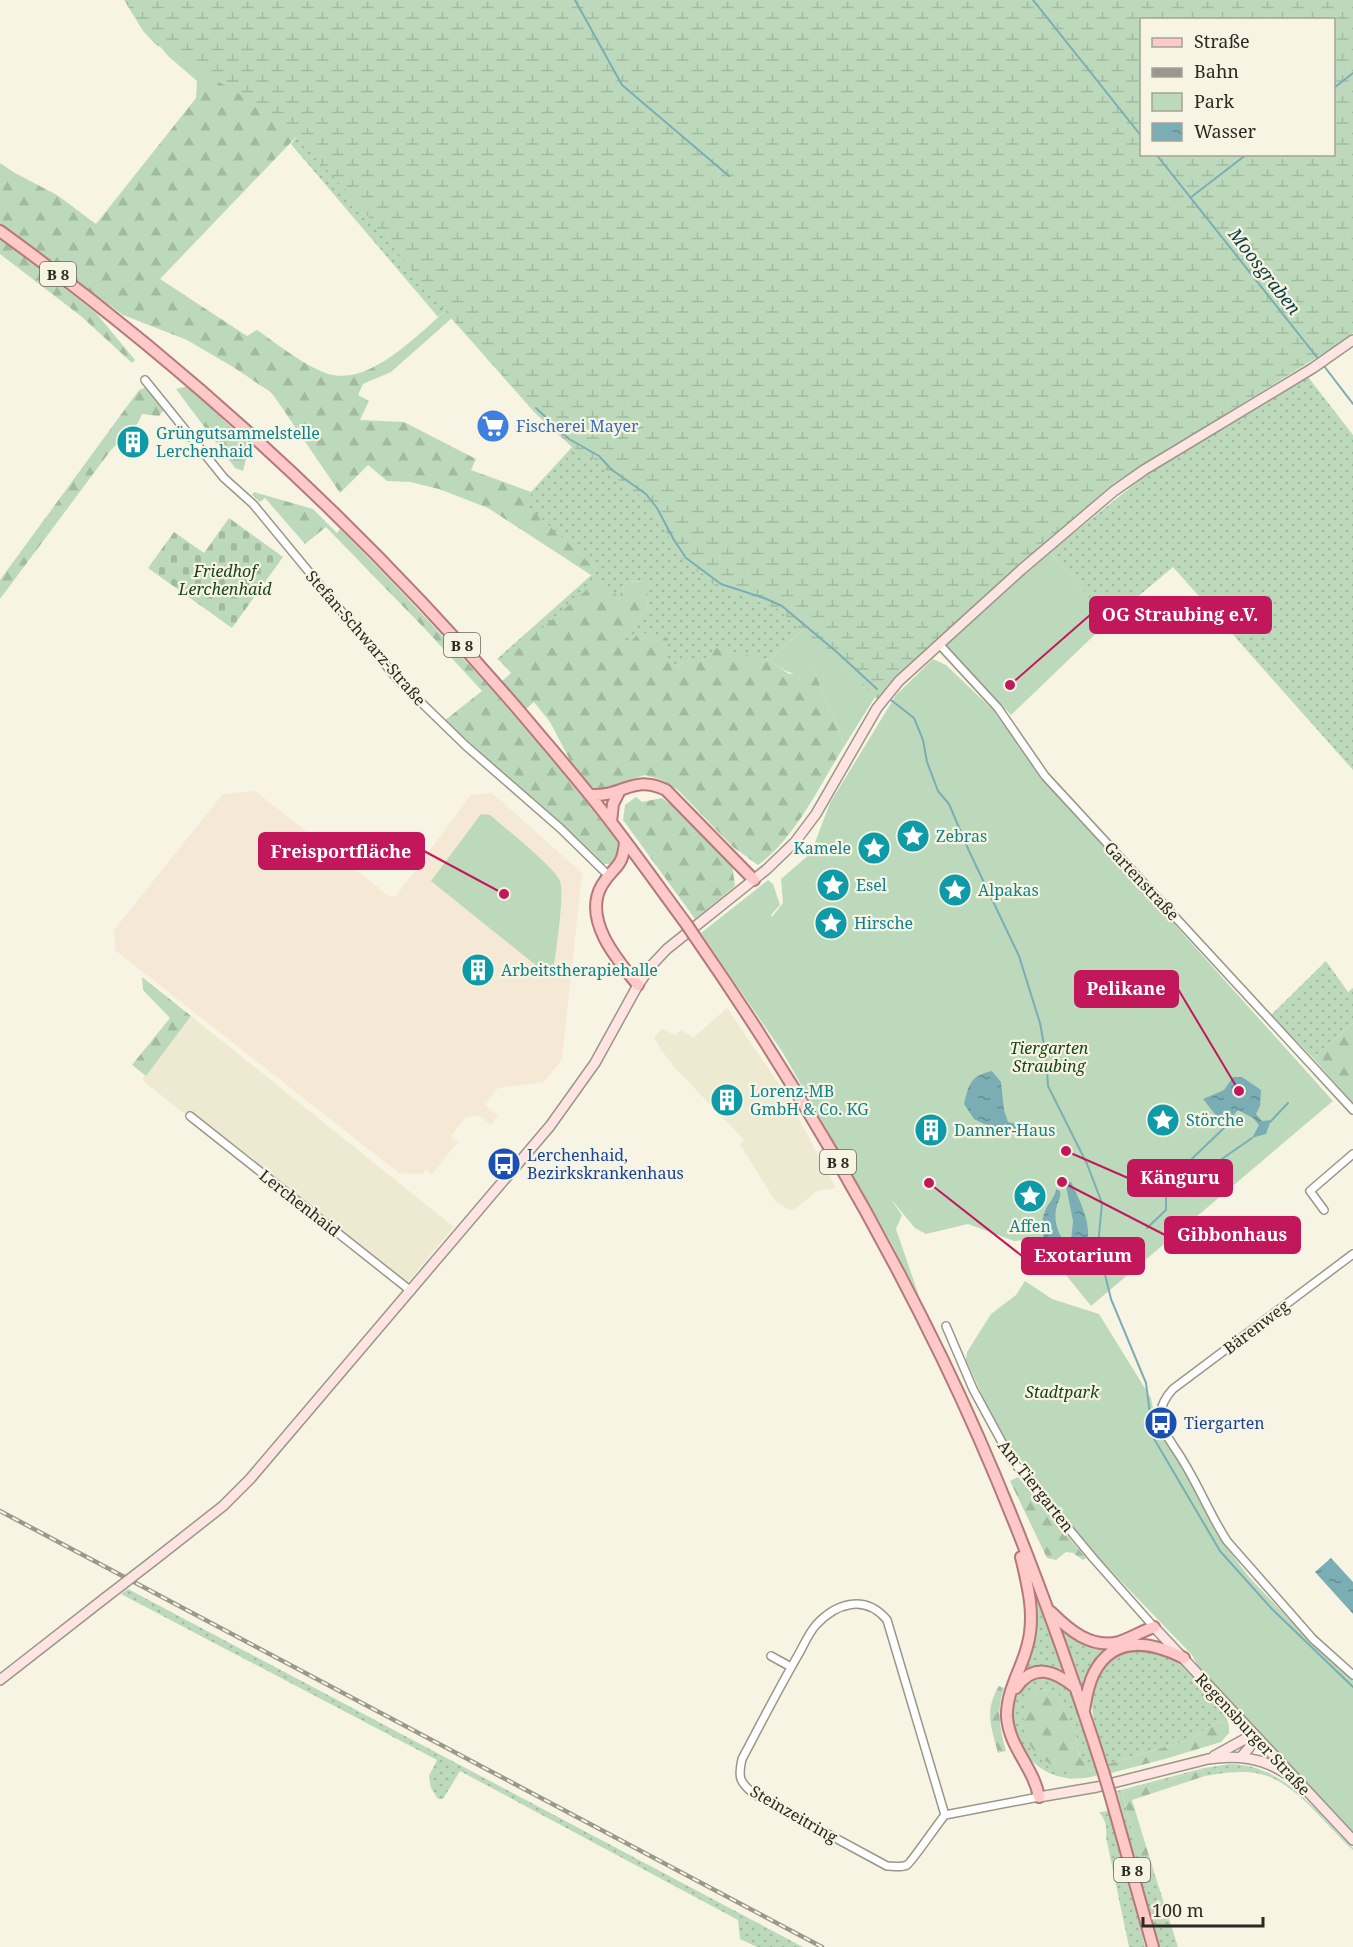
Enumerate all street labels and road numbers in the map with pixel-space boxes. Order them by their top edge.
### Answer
road number: B 8 [40,262,76,286]
street label: Stefan-Schwarz-Straße [301,566,431,710]
road number: B 8 [444,633,480,657]
street label: Gartenstraße [1100,837,1184,925]
road number: B 8 [820,1150,856,1174]
street label: Lerchenhaid [255,1164,345,1242]
street label: Bärenweg [1219,1295,1294,1359]
street label: Am Tiergarten [993,1435,1079,1537]
street label: Regensburger Straße [1191,1668,1315,1800]
street label: Steinzeitring [746,1780,842,1848]
road number: B 8 [1114,1858,1150,1882]

